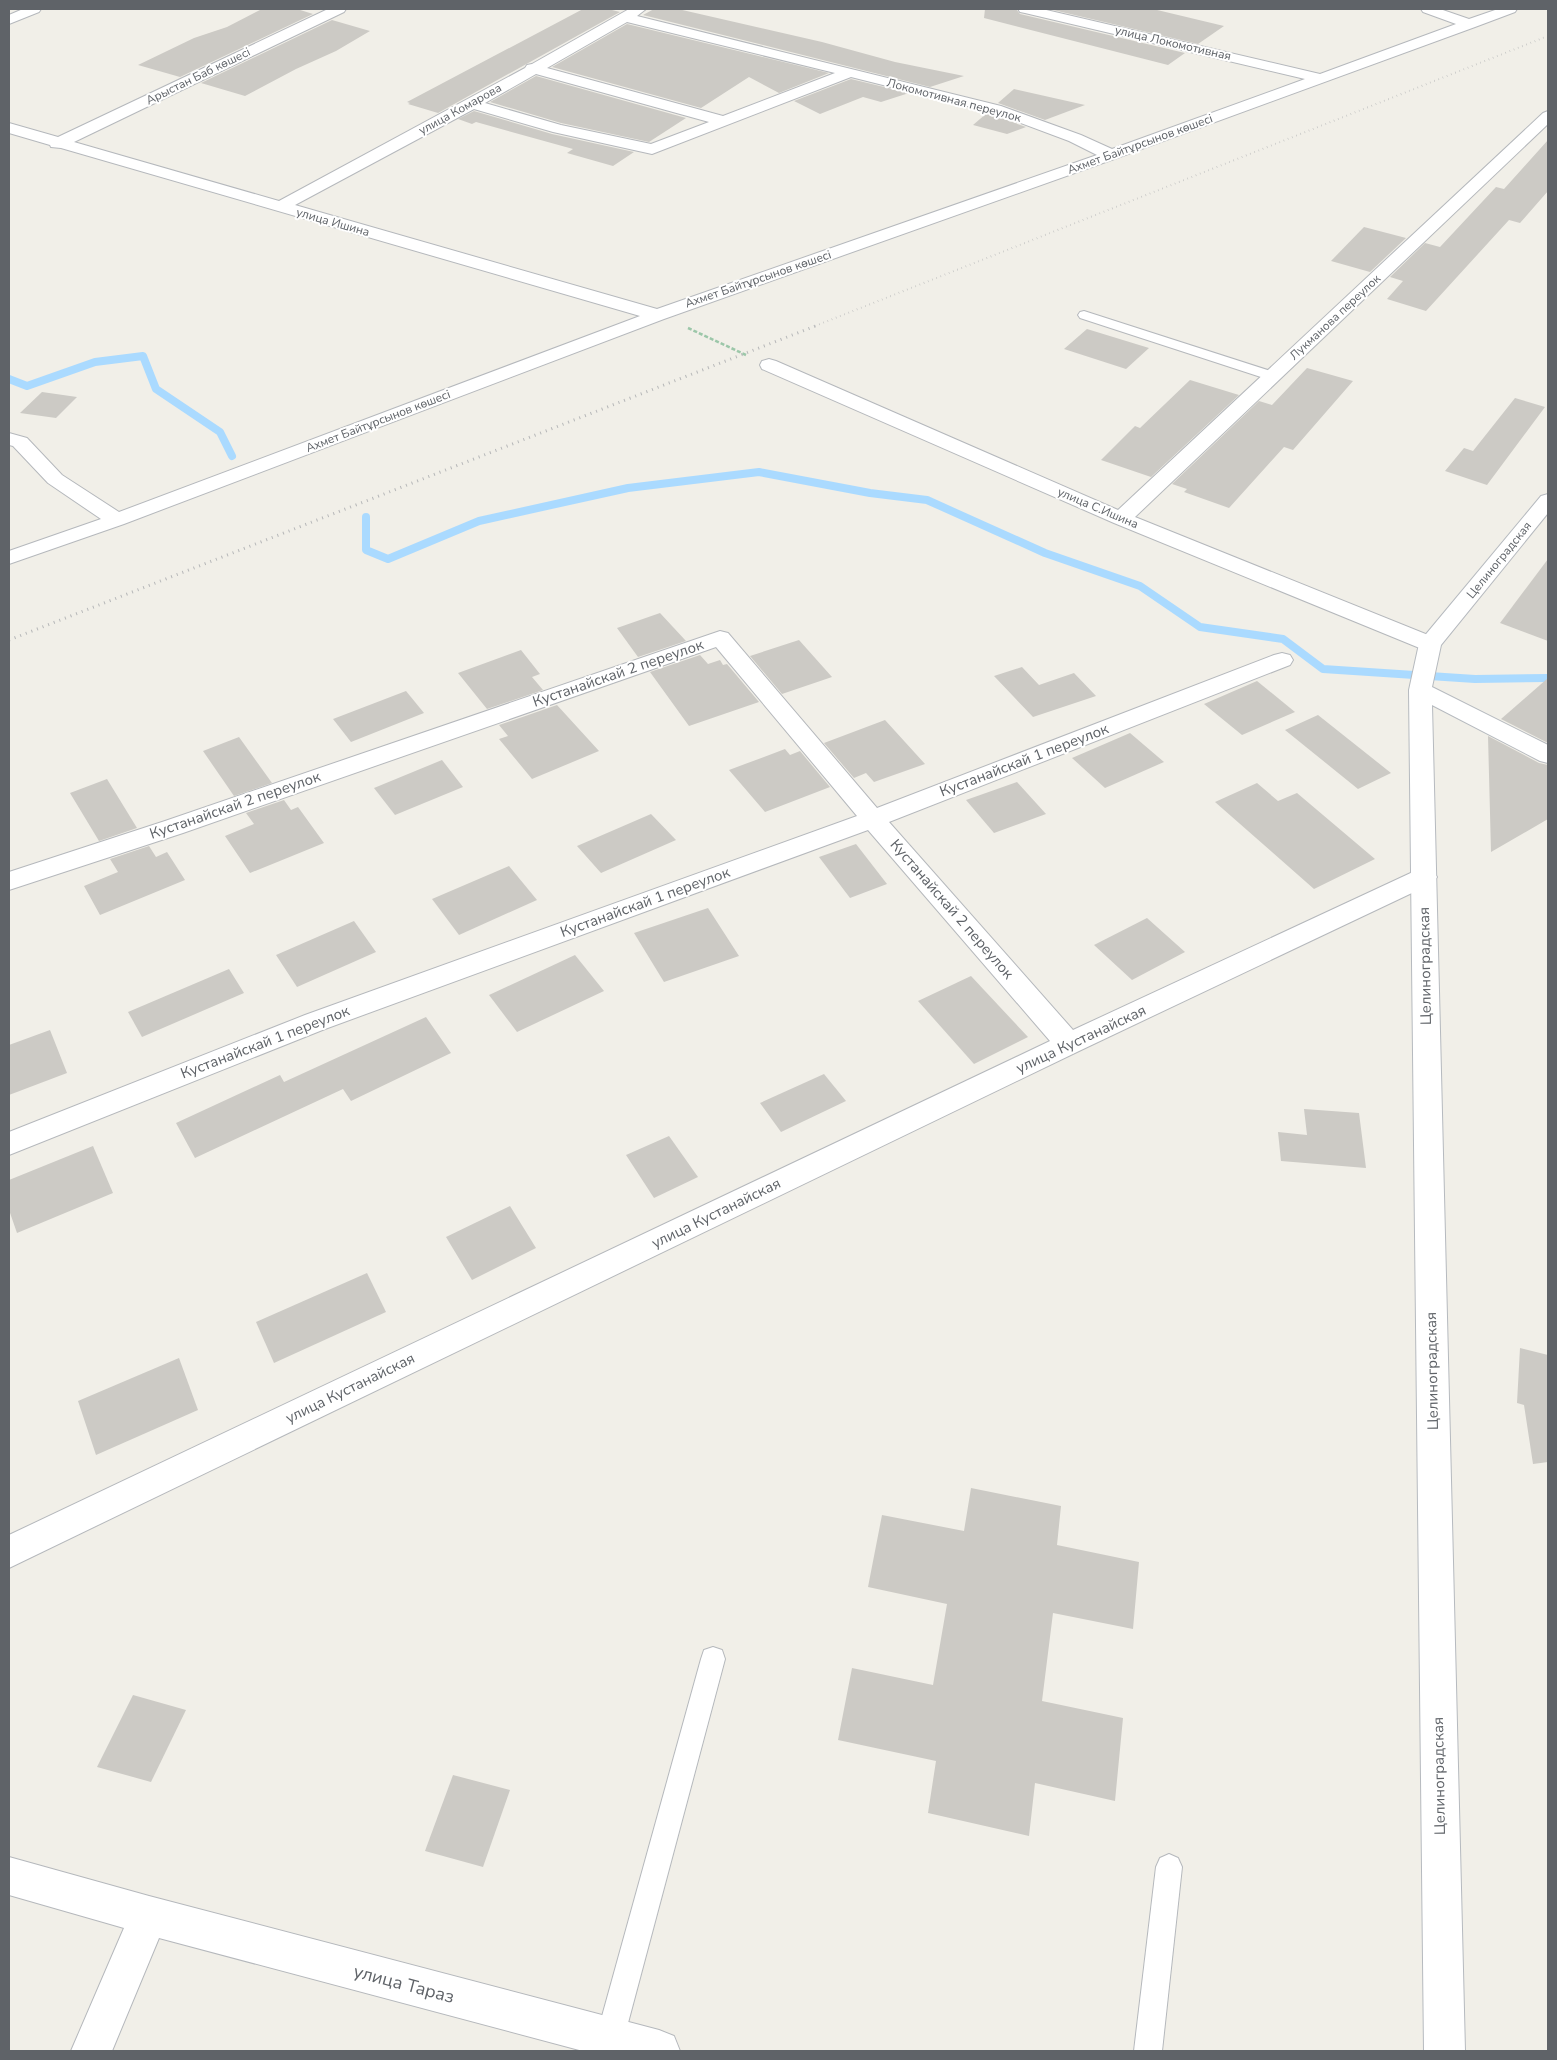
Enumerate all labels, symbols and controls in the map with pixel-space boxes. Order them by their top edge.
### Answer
street label: улица Локомотивная [1113,22,1233,64]
street label: Арыстан Баб көшесі [143,44,253,108]
street label: Локомотивная переулок [885,74,1024,126]
street label: улица Комарова [416,80,504,138]
street label: Ахмет Байтұрсынов көшесі [1065,110,1215,178]
street label: улица Ишина [294,204,372,240]
street label: Ахмет Байтұрсынов көшесі [683,246,833,312]
street label: Лукманова переулок [1286,270,1384,363]
street label: Ахмет Байтұрсынов көшесі [303,386,453,456]
street label: улица С.Ишина [1055,484,1141,532]
street label: Целиноградская [1463,518,1535,602]
street label: Кустанайскай 2 переулок [530,634,706,712]
street label: Кустанайскай 1 переулок [937,719,1111,801]
street label: Кустанайскай 2 переулок [147,766,323,844]
street label: Кустанайскай 2 переулок [886,835,1018,983]
street label: Кустанайскай 1 переулок [557,862,733,942]
street label: Целиноградская [1414,907,1436,1025]
street label: улица Кустанайская [1013,1000,1149,1078]
street label: Кустанайскай 1 переулок [178,1001,352,1083]
street label: улица Кустанайская [648,1173,784,1253]
street label: Целиноградская [1421,1312,1443,1430]
street label: улица Кустанайская [282,1348,418,1428]
street label: Целиноградская [1428,1717,1450,1835]
street label: улица Тараз [351,1959,457,2009]

